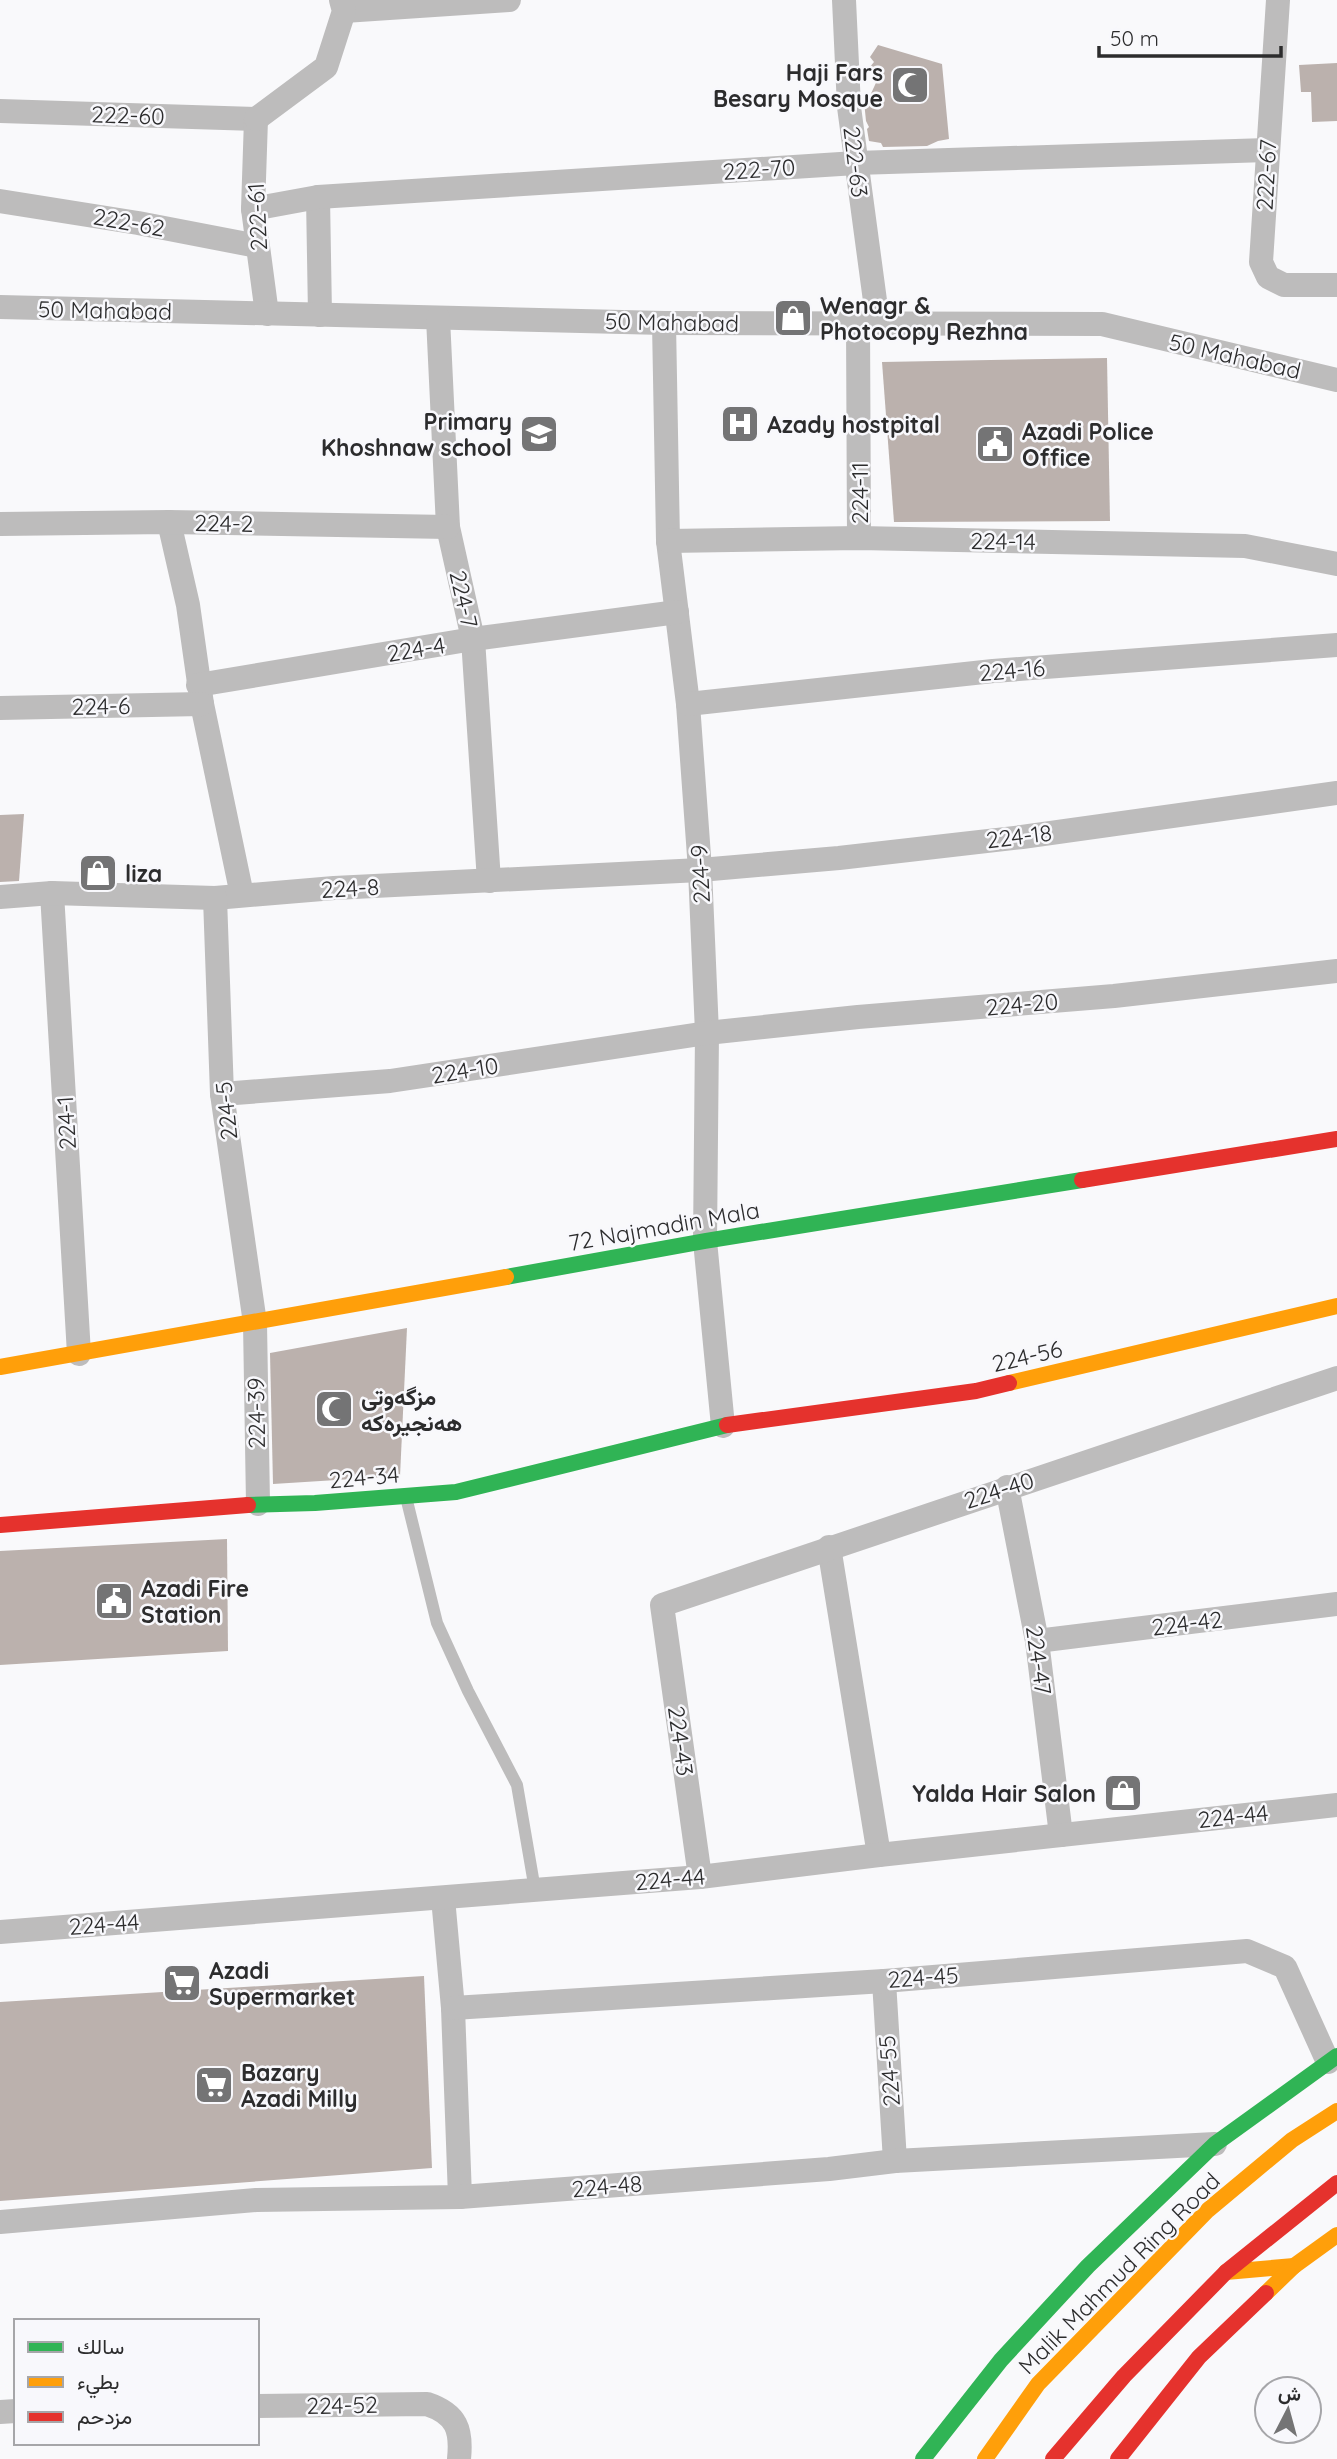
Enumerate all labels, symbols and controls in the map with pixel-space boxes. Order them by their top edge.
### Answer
scale bar [1099,14,1281,58]
text: 50 m [1110,25,1159,51]
place label: Haji Fars Besary Mosque [713,58,883,113]
mosque icon: Haji Fars Besary Mosque [889,64,931,106]
street label: 222-60 [91,99,165,131]
street label: 222-63 [837,125,875,199]
street label: 222-67 [1250,138,1282,211]
street label: 222-70 [722,152,796,186]
street label: 222-61 [241,182,273,252]
street label: 222-62 [91,201,167,243]
place label: Wenagr & Photocopy Rezhna [820,291,1028,346]
street label: 50 Mahabad [38,294,172,326]
shop icon: Wenagr & Photocopy Rezhna [772,297,814,339]
street label: 50 Mahabad [605,306,739,338]
street label: 50 Mahabad [1166,327,1304,385]
hospital icon: Azady hostpital [719,403,761,445]
place label: Primary Khoshnaw school [321,407,512,462]
place label: Azady hostpital [767,410,940,439]
school or university icon: Primary Khoshnaw school [518,413,560,455]
place label: Azadi Police Office [1022,417,1154,472]
public building icon: Azadi Police Office [974,423,1016,465]
street label: 224-11 [845,462,874,524]
street label: 224-2 [194,508,254,538]
street label: 224-14 [970,526,1036,556]
street label: 224-7 [443,567,485,631]
street label: 224-4 [385,630,447,668]
street label: 224-16 [978,653,1046,687]
street label: 224-6 [71,691,131,721]
street label: 224-18 [984,818,1054,854]
street label: 224-9 [684,844,716,904]
shop icon: liza [77,852,119,894]
place label: liza [125,859,162,888]
street label: 224-8 [320,872,380,904]
street label: 224-20 [985,986,1059,1022]
street label: 224-10 [429,1050,501,1090]
street label: 224-5 [209,1080,243,1142]
street label: 224-1 [50,1095,82,1151]
street label: 72 Najmadin Mala [566,1195,762,1257]
street label: 224-56 [989,1334,1065,1378]
street label: 224-39 [241,1377,271,1449]
place label: مزگەوتی ھەنجیرەکە [361,1382,462,1438]
mosque icon: مزگەوتی ھەنجیرەکە [313,1388,355,1430]
street label: 224-34 [328,1459,400,1495]
street label: 224-40 [960,1465,1038,1515]
place label: Azadi Fire Station [141,1574,249,1629]
public building icon: Azadi Fire Station [93,1580,135,1622]
street label: 224-42 [1150,1604,1224,1642]
street label: 224-47 [1020,1624,1058,1697]
street label: 224-43 [662,1704,700,1778]
shop icon: Yalda Hair Salon [1102,1772,1144,1814]
place label: Yalda Hair Salon [912,1779,1096,1808]
street label: 224-44 [1196,1798,1270,1834]
street label: 224-44 [634,1861,706,1897]
street label: 224-44 [68,1907,140,1941]
place label: Azadi Supermarket [209,1956,355,2011]
street label: 224-45 [887,1960,959,1994]
supermarket icon: Azadi Supermarket [161,1962,203,2004]
street label: 224-55 [872,2034,906,2108]
place label: Bazary Azadi Milly [241,2058,357,2113]
supermarket icon: Bazary Azadi Milly [193,2064,235,2106]
street label: Malik Mahmud Ring Road [1012,2166,1226,2380]
street label: 224-48 [570,2168,644,2204]
legend [14,2319,259,2445]
text: سالك [77,2333,124,2359]
text: بطيء [77,2368,120,2399]
north arrow [1253,2375,1323,2445]
text: ش [1277,2380,1303,2406]
street label: 224-52 [306,2390,378,2420]
text: مزدحم [77,2403,132,2431]

